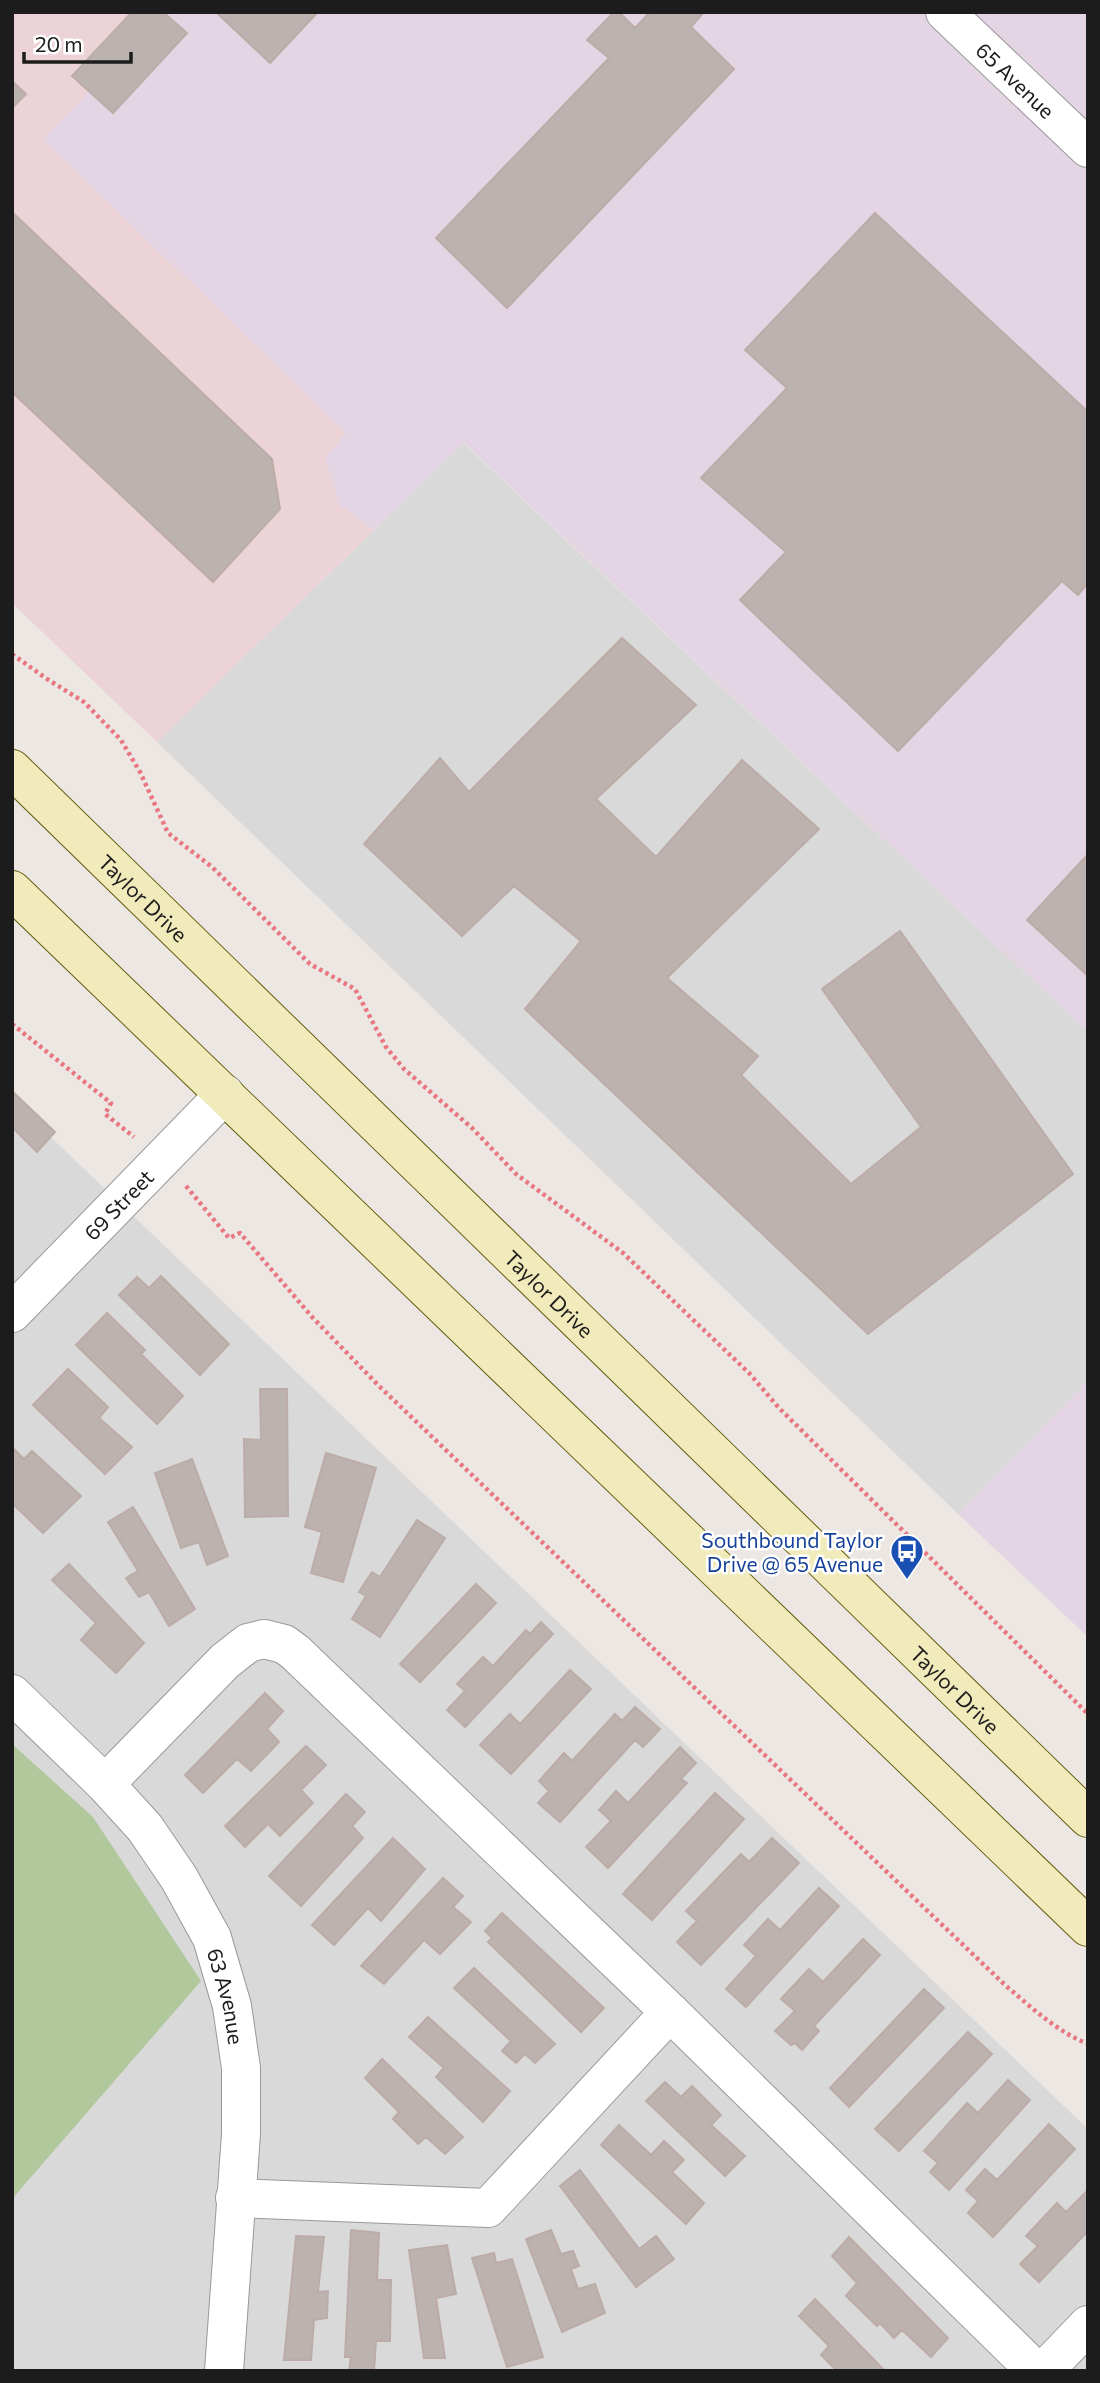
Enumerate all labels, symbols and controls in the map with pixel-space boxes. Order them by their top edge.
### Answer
scale bar [24,21,131,65]
text: 20 m [35,31,83,56]
street label: 65 Avenue [972,36,1060,123]
street label: Taylor Drive [94,849,193,946]
street label: 69 Street [78,1164,158,1245]
street label: Taylor Drive [500,1244,599,1342]
place label: Southbound Taylor Drive @ 65 Avenue [701,1527,883,1576]
bus stop icon: Southbound Taylor Drive @ 65 Avenue [888,1532,926,1581]
street label: Taylor Drive [906,1640,1005,1738]
street label: 63 Avenue [203,1945,250,2046]

